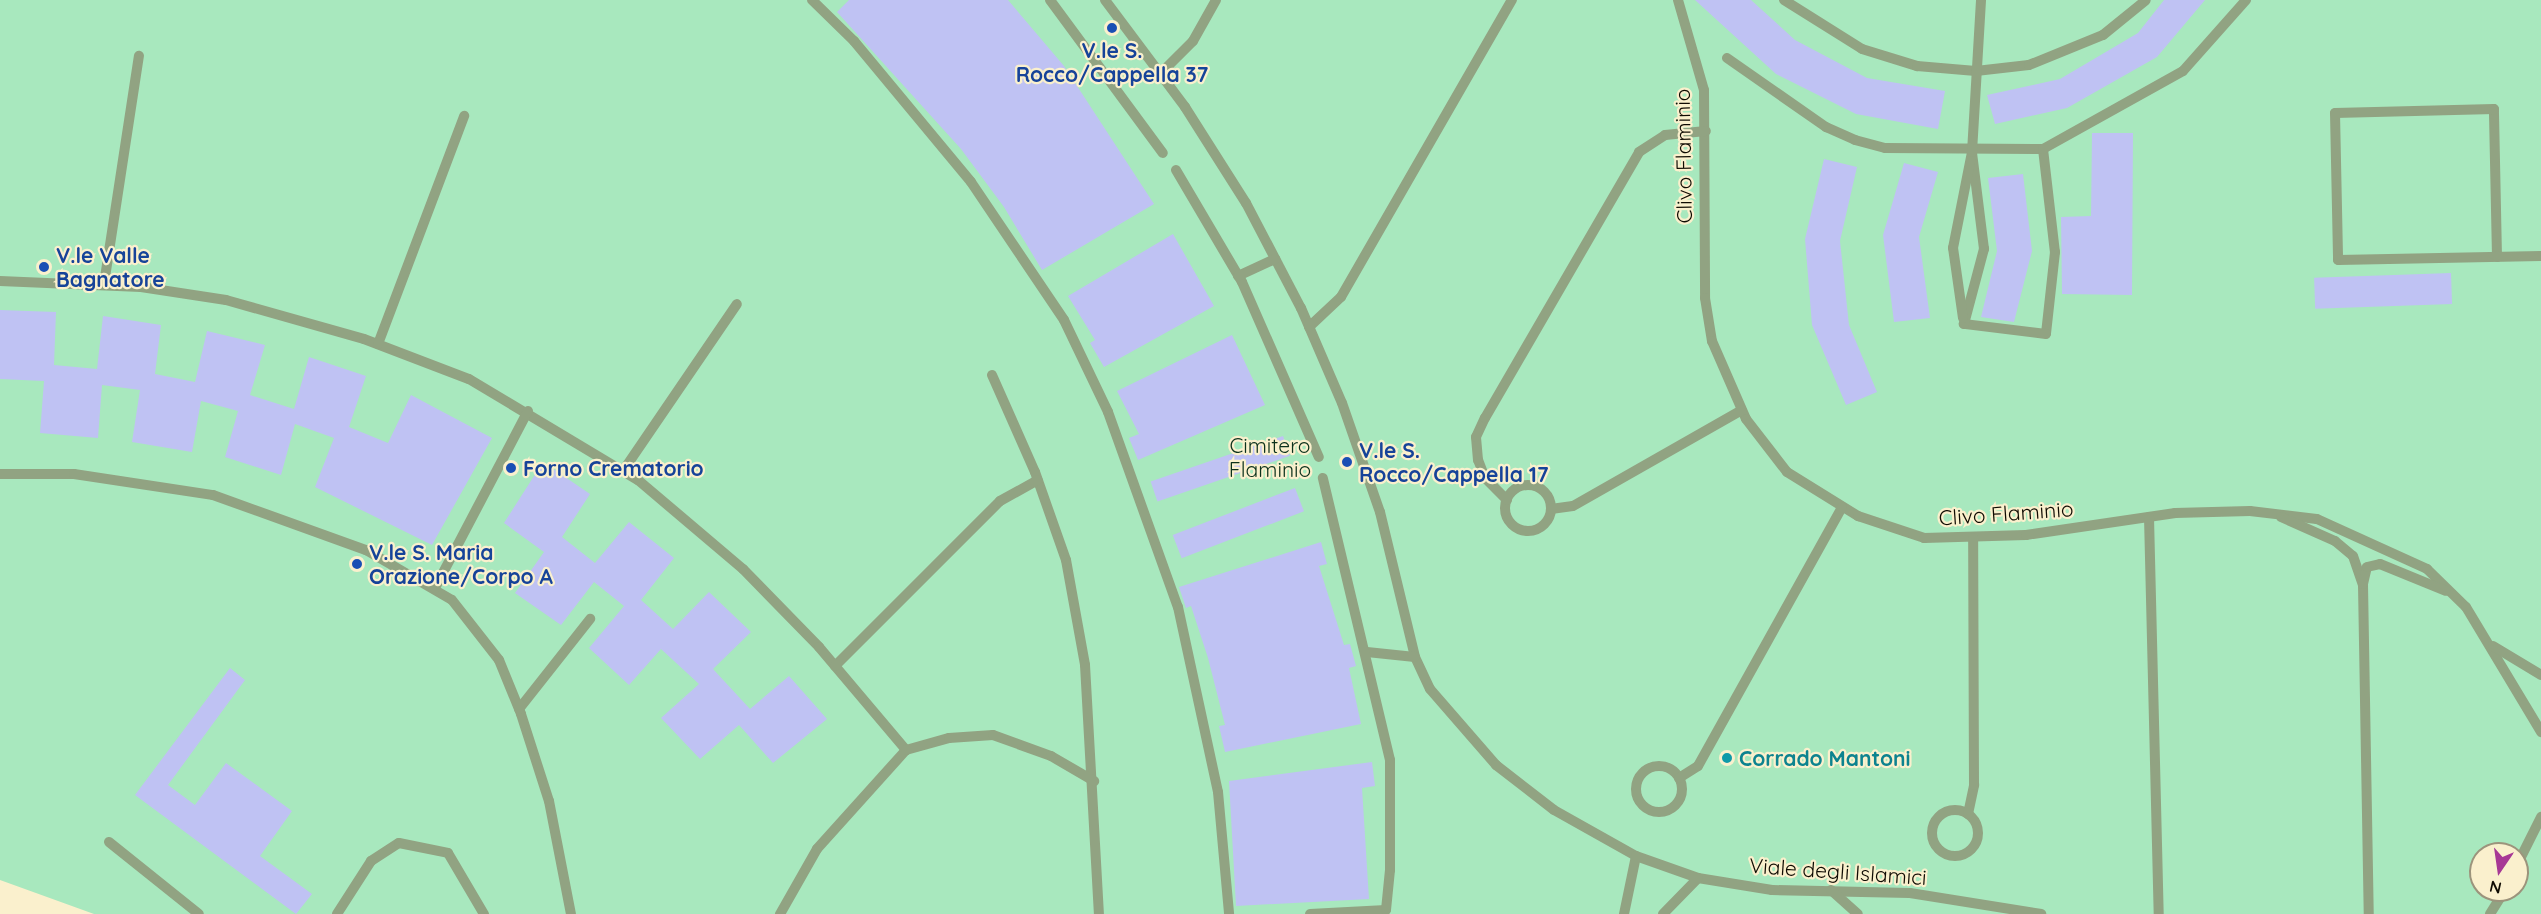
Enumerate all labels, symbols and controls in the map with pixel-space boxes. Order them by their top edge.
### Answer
marker: V.le S. Rocco/Cappella 37 [1105,21,1119,35]
place label: V.le S. Rocco/Cappella 37 [1016,37,1208,87]
street label: Clivo Flaminio [1669,88,1697,224]
place label: V.le Valle Bagnatore [56,242,165,292]
marker: V.le Valle Bagnatore [37,260,51,274]
park label: Cimitero Flaminio [1229,432,1311,482]
place label: V.le S. Rocco/Cappella 17 [1359,437,1549,487]
place label: Forno Crematorio [523,455,704,481]
marker: V.le S. Rocco/Cappella 17 [1340,455,1354,469]
marker: Forno Crematorio [504,461,518,475]
street label: Clivo Flaminio [1938,496,2074,530]
place label: V.le S. Maria Orazione/Corpo A [369,539,553,589]
marker: V.le S. Maria Orazione/Corpo A [350,557,364,571]
place label: Corrado Mantoni [1739,745,1911,771]
marker: Corrado Mantoni [1720,751,1734,765]
north arrow [2469,842,2529,902]
street label: Viale degli Islamici [1748,852,1928,890]
text: N [2487,877,2503,899]

